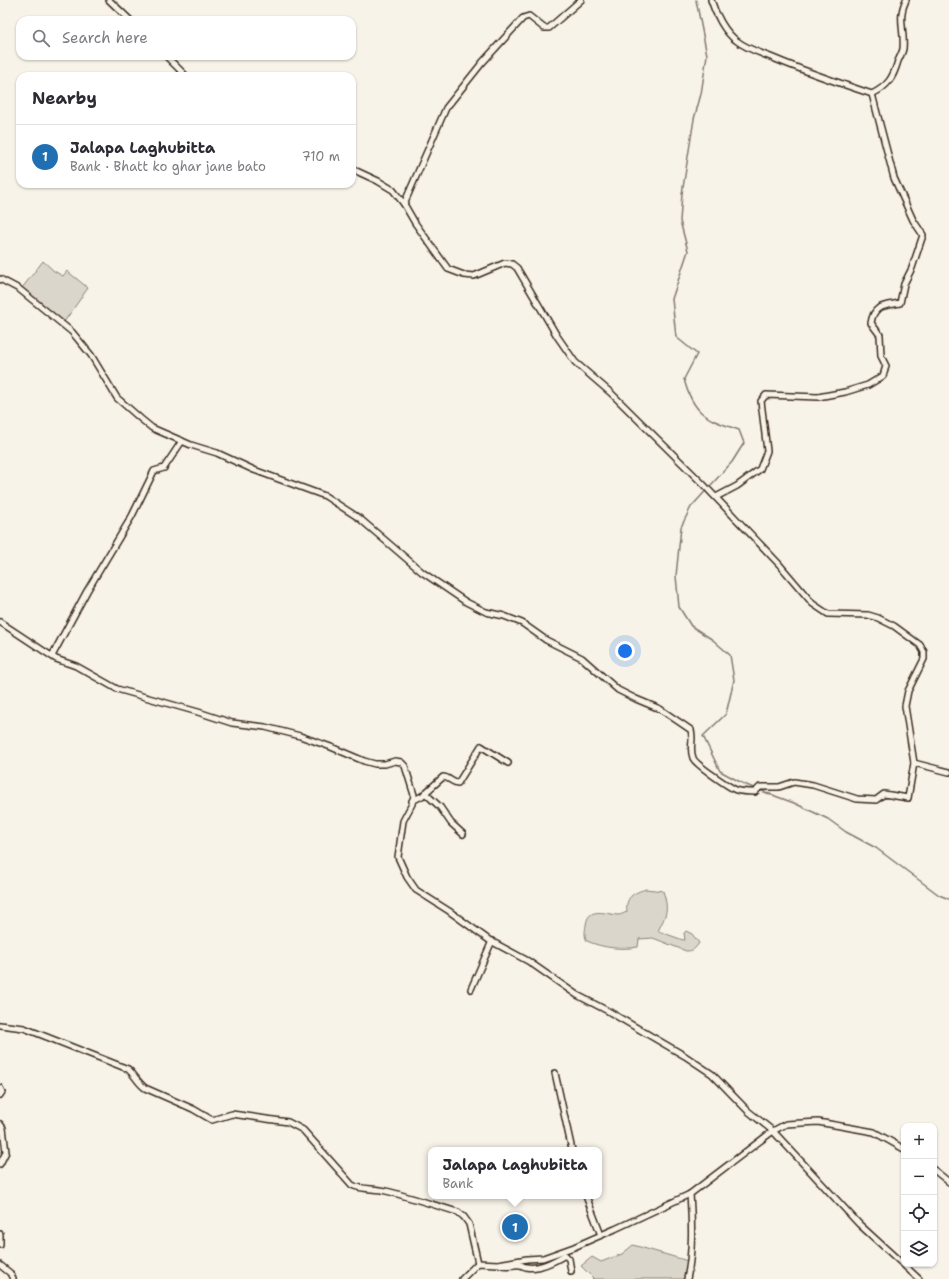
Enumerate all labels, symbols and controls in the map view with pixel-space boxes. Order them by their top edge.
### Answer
search box [16,16,356,60]
icon: search [30,27,52,49]
text: Search here [62,28,148,48]
text: Nearby [32,87,97,109]
text: Jalapa Laghubitta [70,138,215,158]
text: 1 [42,148,48,165]
text: 710 m [302,148,340,165]
text: Bank · Bhatt ko ghar jane bato [70,158,266,175]
your location [615,641,635,661]
map controls [901,1123,937,1267]
button: + [901,1123,937,1159]
popup [428,1147,602,1199]
text: Jalapa Laghubitta [442,1155,588,1175]
button: − [901,1159,937,1195]
text: Bank [442,1175,473,1192]
button: locate [901,1195,937,1231]
pin: 1 [502,1212,528,1242]
button: layers [901,1231,937,1267]

